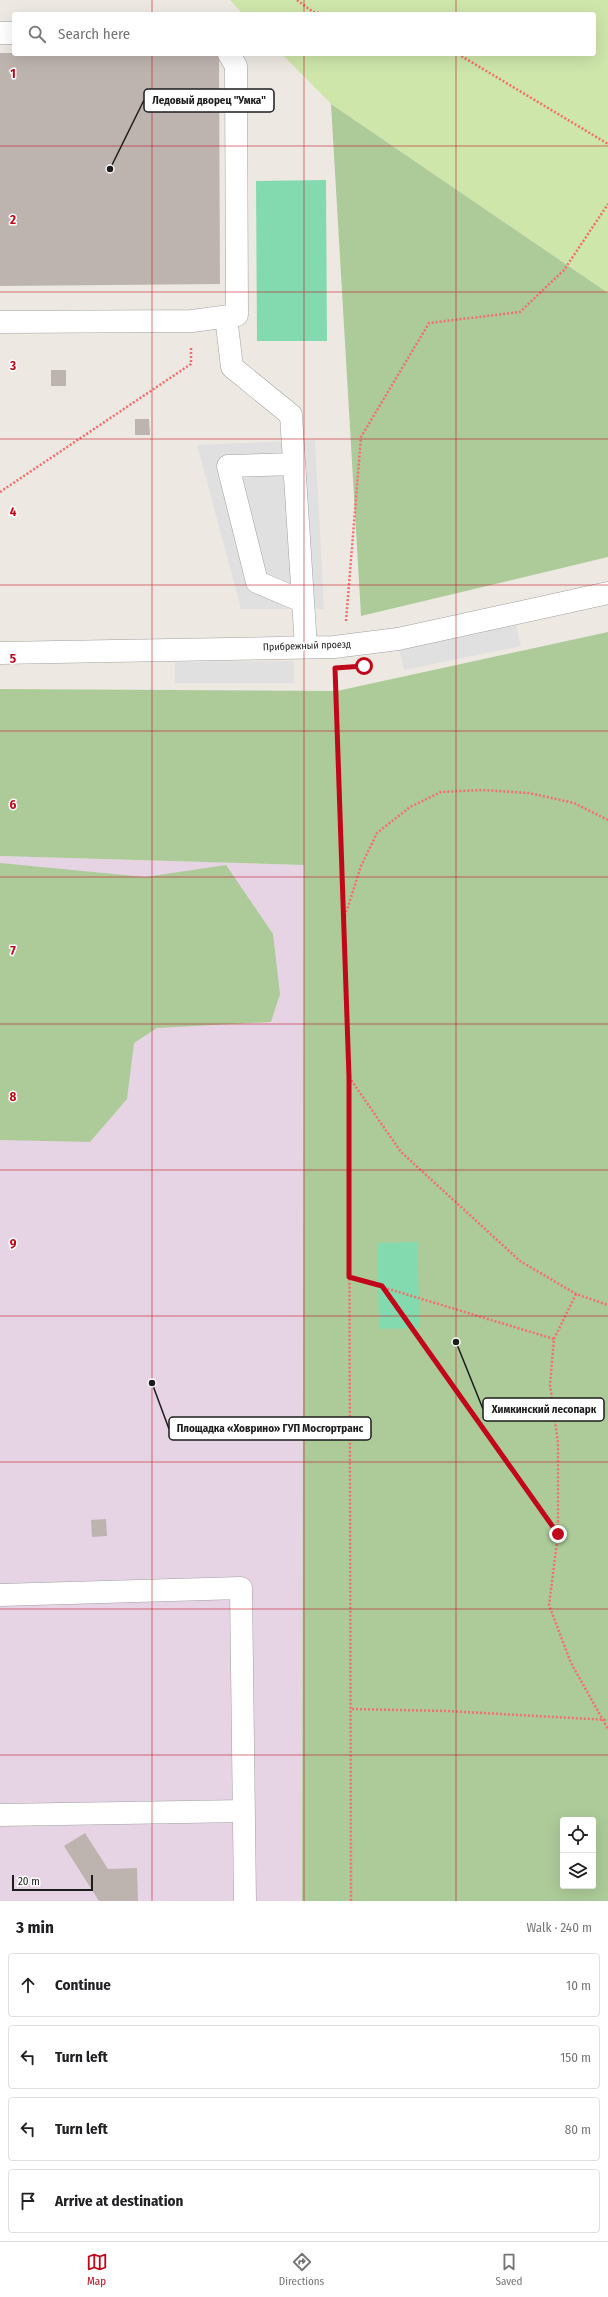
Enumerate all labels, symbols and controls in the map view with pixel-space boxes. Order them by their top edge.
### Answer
search box [12,12,596,56]
icon: search [26,23,48,45]
text: Search here [58,25,130,43]
text: 1 [10,66,16,81]
callout: Ледовый дворец "Умка" [144,89,274,112]
text: Ледовый дворец "Умка" [152,94,266,107]
text: 2 [9,212,16,227]
text: 3 [9,358,16,373]
text: 4 [10,504,17,519]
street label: Прибрежный проезд [263,638,351,654]
text: 5 [10,651,16,666]
route start [355,657,373,675]
text: 6 [10,797,17,812]
text: 7 [10,943,16,958]
text: 8 [10,1089,17,1104]
text: 9 [10,1236,17,1251]
callout: Химкинский лесопарк [483,1398,604,1421]
text: Химкинский лесопарк [491,1403,597,1416]
callout: Площадка «Ховрино» ГУП Мосгортранс [169,1417,371,1440]
text: Площадка «Ховрино» ГУП Мосгортранс [177,1422,364,1435]
route end [549,1525,567,1543]
map controls [560,1817,596,1889]
button: locate [560,1817,596,1853]
button: layers [560,1853,596,1889]
scale bar [12,1873,93,1892]
text: 20 m [18,1875,40,1888]
text: 3 min [16,1917,54,1938]
text: Walk · 240 m [526,1920,592,1935]
icon: ahead [17,1974,39,1996]
text: Continue [55,1976,111,1994]
text: 10 m [566,1978,591,1993]
icon: left [17,2046,39,2068]
text: Turn left [55,2048,108,2066]
text: 150 m [560,2050,591,2065]
icon: left [17,2118,39,2140]
text: Turn left [55,2120,108,2138]
text: 80 m [565,2122,591,2137]
icon: arrive [17,2190,39,2212]
text: Arrive at destination [55,2192,183,2210]
tab: Map [86,2251,108,2288]
tab: Directions [279,2251,324,2288]
tab: Saved [496,2251,522,2288]

